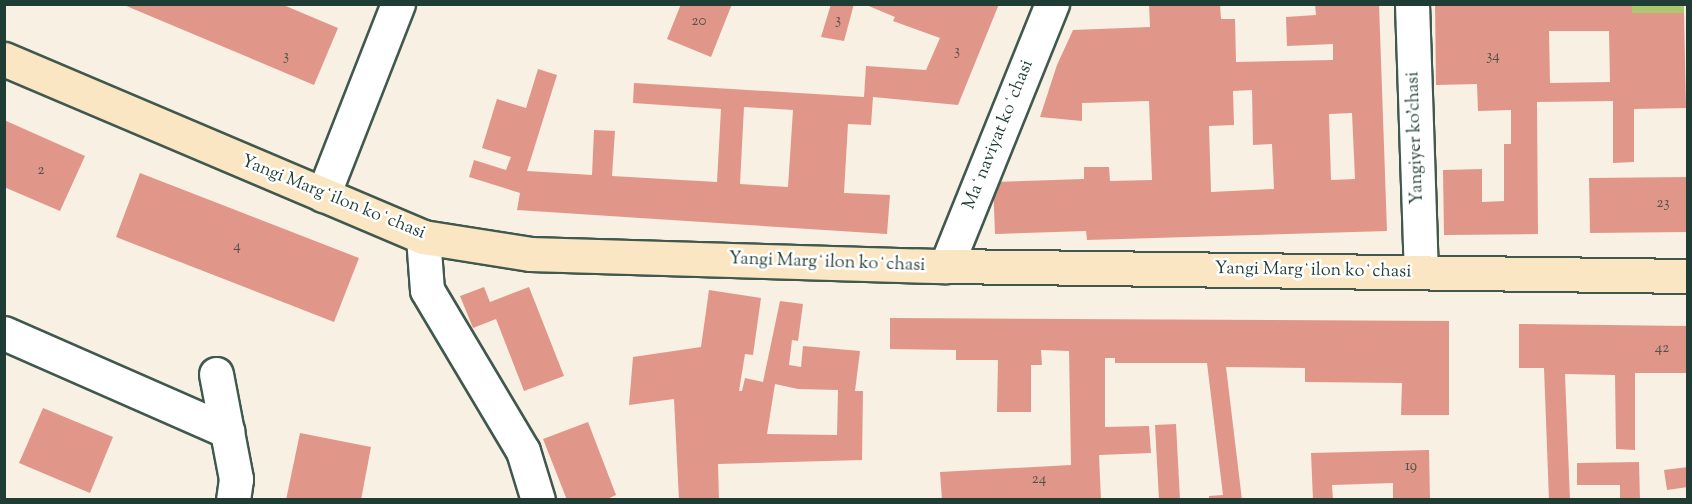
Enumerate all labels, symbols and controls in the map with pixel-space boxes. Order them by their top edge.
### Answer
house number: 3 [835,12,841,30]
house number: 20 [692,13,706,31]
house number: 3 [954,43,960,61]
house number: 3 [283,48,289,66]
house number: 34 [1486,48,1500,66]
street label: Maʻnaviyat koʻchasi [959,57,1039,213]
street label: Yangiyer ko'chasi [1403,71,1429,205]
street label: Yangi Margʻilon koʻchasi [238,151,428,245]
house number: 2 [37,162,45,180]
house number: 23 [1656,195,1670,213]
house number: 4 [233,238,241,256]
street label: Yangi Margʻilon koʻchasi [728,249,926,277]
street label: Yangi Margʻilon koʻchasi [1214,258,1412,284]
house number: 42 [1655,340,1669,358]
house number: 19 [1405,458,1417,476]
house number: 24 [1032,471,1046,489]

